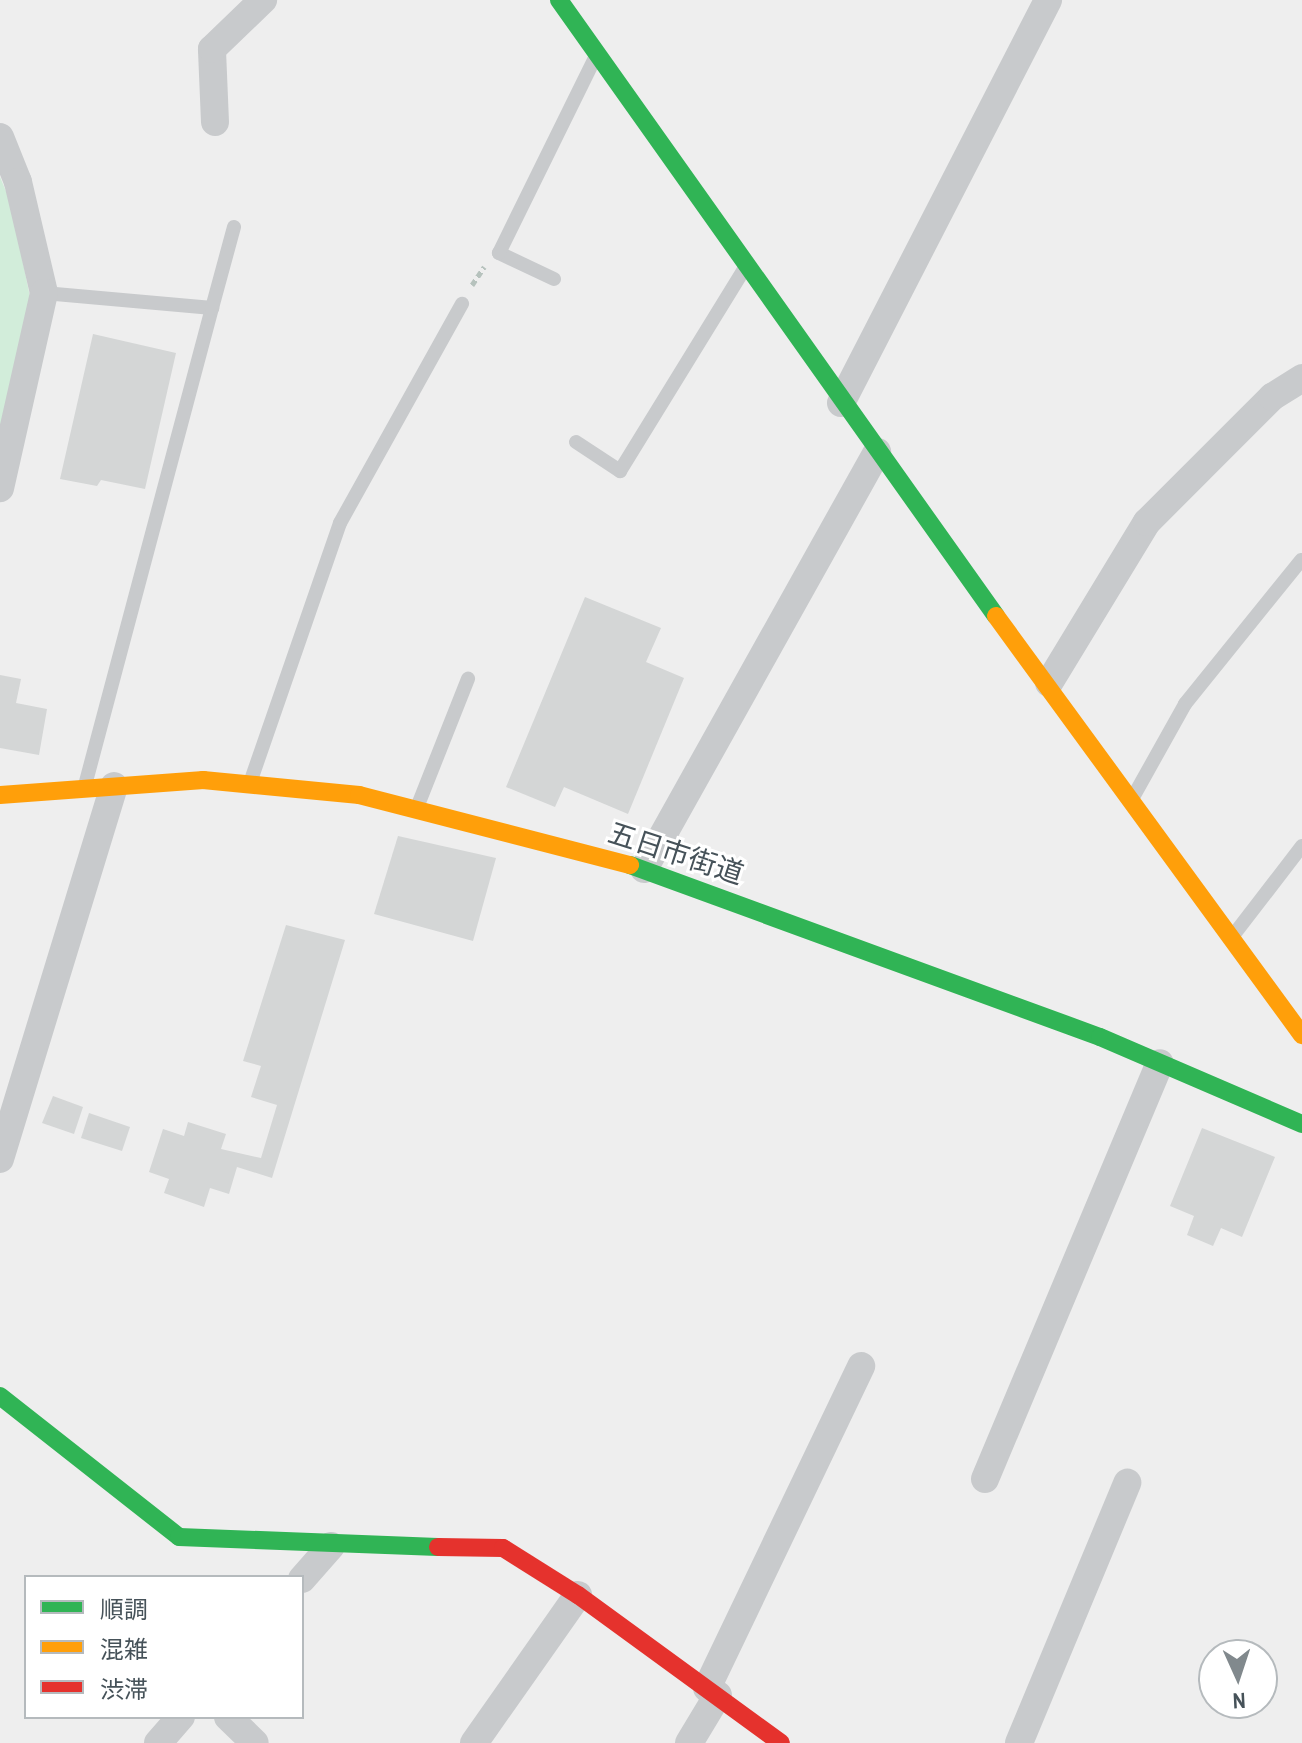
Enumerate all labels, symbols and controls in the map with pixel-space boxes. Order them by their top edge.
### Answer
street label: 五日市街道 [604,815,748,891]
legend [24,1575,304,1719]
text: 順調 [100,1593,148,1625]
text: 混雑 [100,1633,148,1665]
north arrow [1198,1639,1278,1719]
text: 渋滞 [100,1673,148,1705]
text: N [1232,1686,1246,1716]

